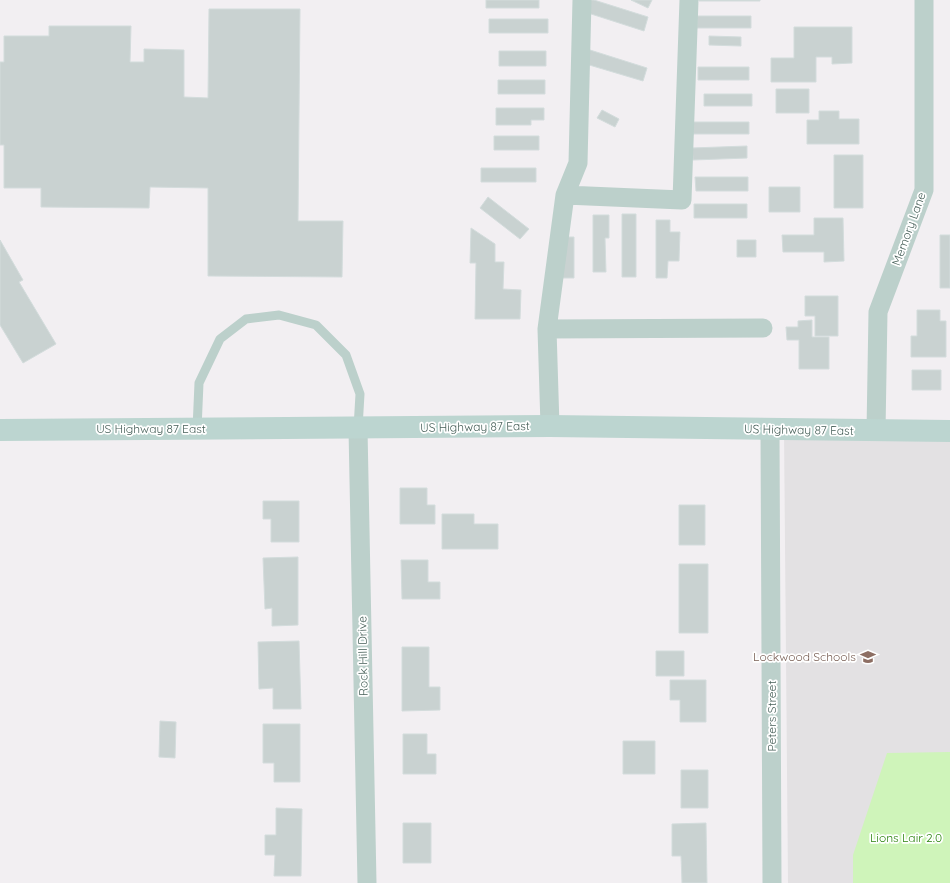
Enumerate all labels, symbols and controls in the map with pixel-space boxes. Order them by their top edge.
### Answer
street label: Memory Lane [888,190,929,268]
street label: US Highway 87 East [420,418,530,435]
street label: US Highway 87 East [96,421,206,436]
street label: US Highway 87 East [744,421,854,438]
street label: Rock Hill Drive [354,616,371,696]
school or university icon: Lockwood Schools [859,648,877,666]
place label: Lockwood Schools [753,649,856,664]
street label: Peters Street [764,681,779,751]
park label: Lions Lair 2.0 [870,830,942,845]

